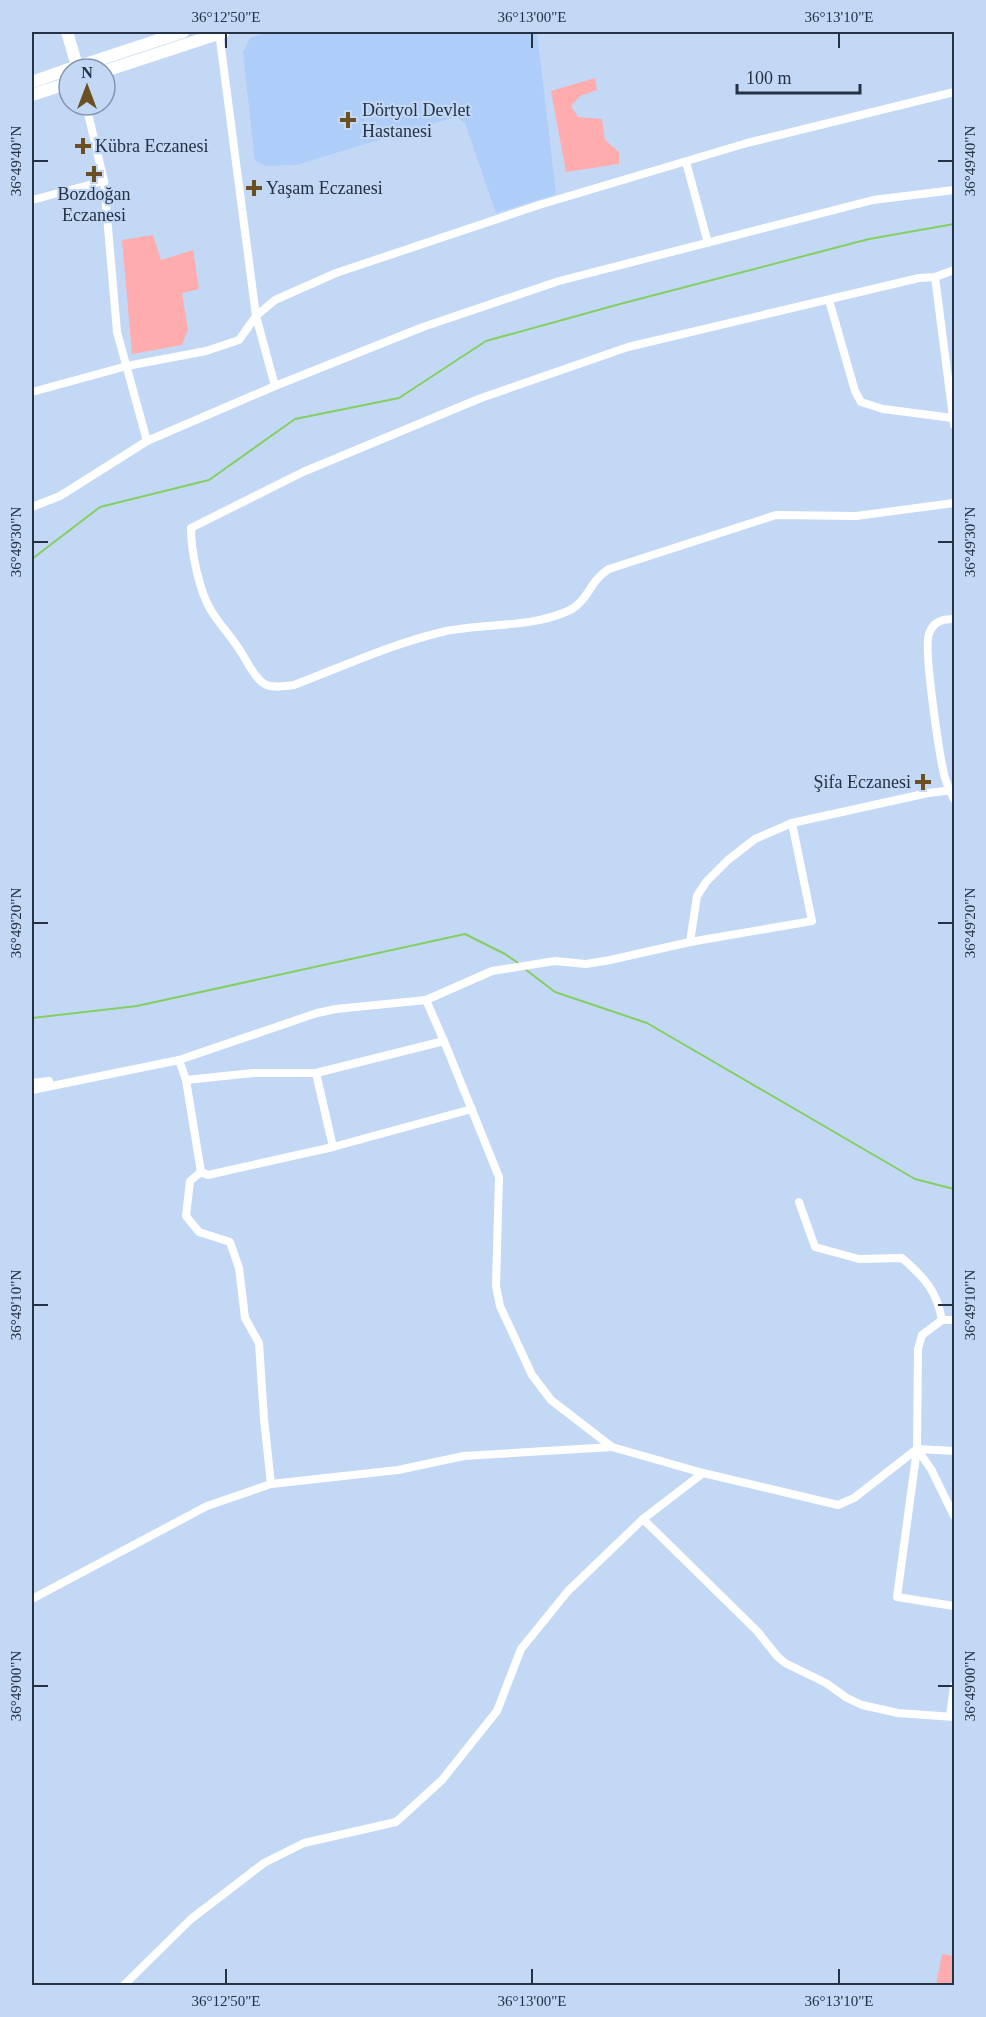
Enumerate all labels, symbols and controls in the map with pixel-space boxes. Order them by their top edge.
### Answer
text: 36°12'50"E [192,9,261,25]
text: 36°13'00"E [498,9,567,25]
text: 36°13'10"E [805,9,874,25]
north arrow [57,57,117,117]
scale bar [737,57,860,95]
text: N [81,64,93,81]
text: 100 m [746,68,792,88]
place label: Dörtyol Devlet Hastanesi [362,100,470,141]
marker: Dörtyol Devlet Hastanesi [339,111,357,129]
text: 36°49'40"N [8,126,24,196]
text: 36°49'40"N [962,126,978,196]
place label: Kübra Eczanesi [95,136,208,156]
marker: Kübra Eczanesi [76,139,90,153]
marker: Bozdoğan Eczanesi [87,167,101,181]
place label: Yaşam Eczanesi [266,178,383,198]
marker: Yaşam Eczanesi [247,181,261,195]
place label: Bozdoğan Eczanesi [58,184,130,225]
text: 36°49'30"N [8,507,24,577]
text: 36°49'30"N [962,507,978,577]
place label: Şifa Eczanesi [814,772,911,792]
marker: Şifa Eczanesi [916,775,930,789]
text: 36°49'20"N [8,888,24,958]
text: 36°49'20"N [962,888,978,958]
text: 36°49'10"N [8,1270,24,1340]
text: 36°49'10"N [962,1270,978,1340]
text: 36°49'00"N [8,1651,24,1721]
text: 36°49'00"N [962,1651,978,1721]
text: 36°12'50"E [192,1993,261,2009]
text: 36°13'00"E [498,1993,567,2009]
text: 36°13'10"E [805,1993,874,2009]

